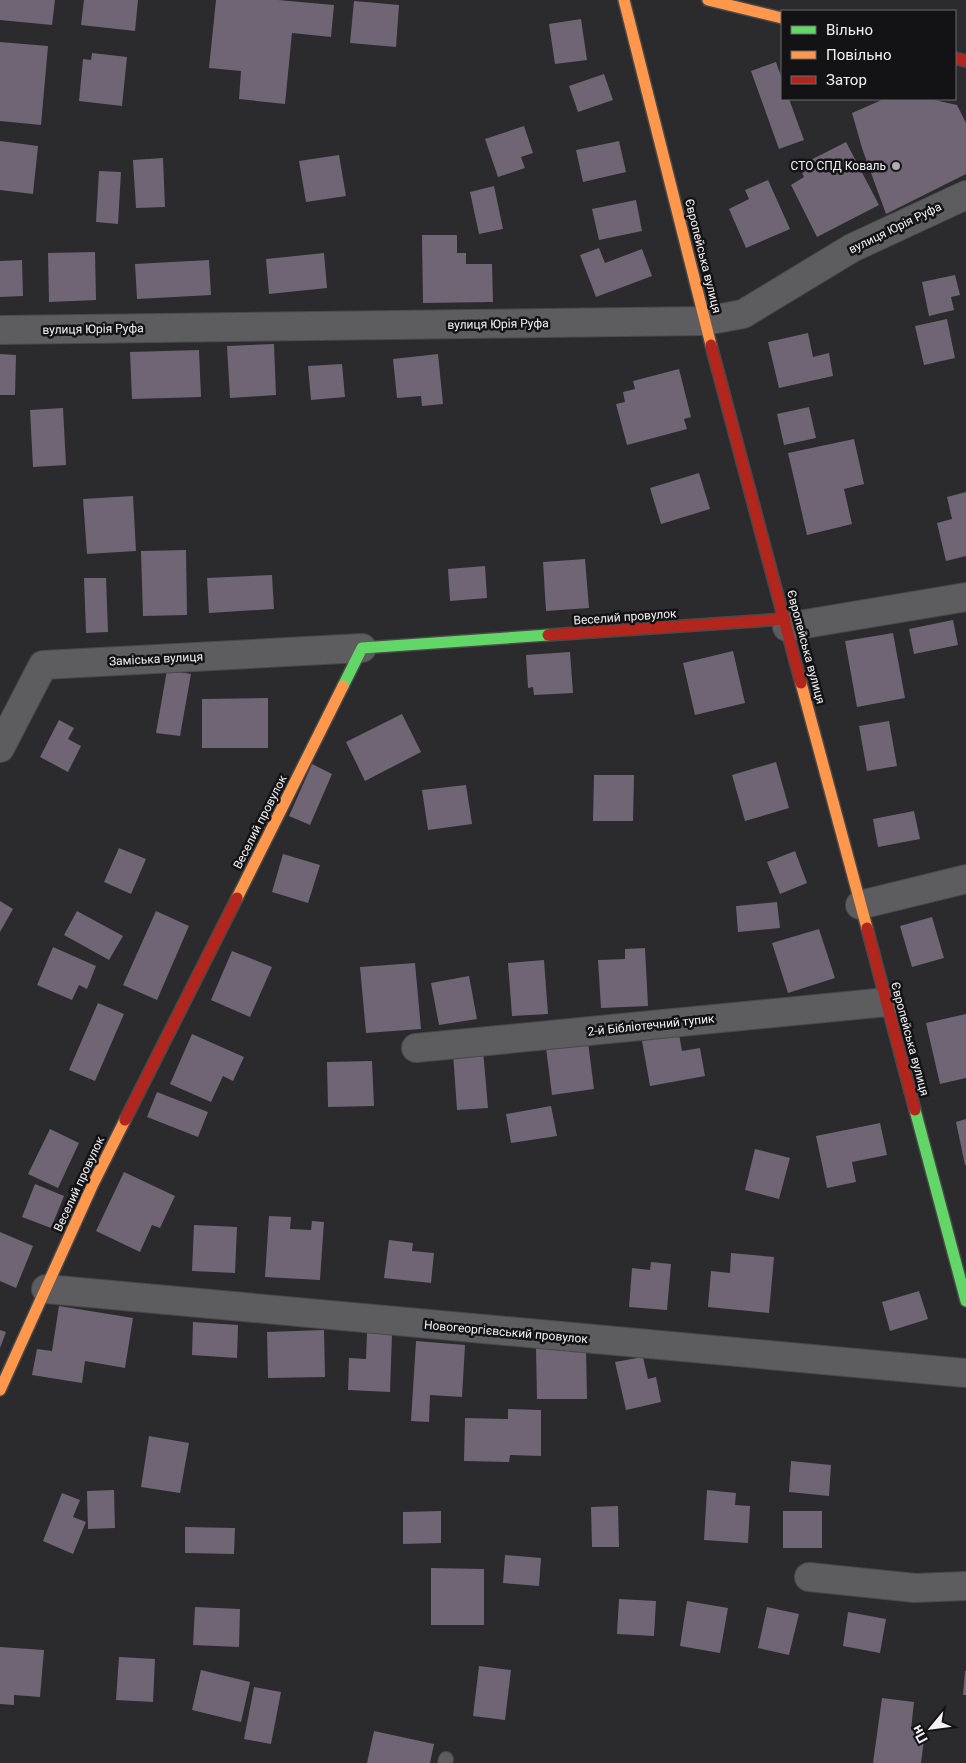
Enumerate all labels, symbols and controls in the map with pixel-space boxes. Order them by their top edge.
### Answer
legend [781,10,956,100]
text: Вільно [826,21,873,39]
text: Повільно [826,46,892,64]
text: Затор [826,71,867,89]
place label: СТО СПД Коваль [791,159,886,173]
marker: СТО СПД Коваль [890,160,902,172]
street label: Європейська вулиця [682,197,724,315]
street label: вулиця Юрія Руфа [846,200,944,256]
street label: вулиця Юрія Руфа [447,316,549,332]
street label: вулиця Юрія Руфа [42,321,144,337]
street label: Європейська вулиця [784,588,828,706]
street label: Веселий провулок [573,606,678,628]
street label: Заміська вулиця [109,650,203,668]
street label: Веселий провулок [230,772,290,871]
street label: Європейська вулиця [888,980,932,1098]
street label: 2-й Бібліотечний тупик [587,1011,716,1039]
street label: Веселий провулок [51,1134,107,1234]
street label: Новогеоргієвський провулок [424,1318,589,1346]
north arrow [906,1703,956,1753]
text: Пн [908,1723,931,1746]

